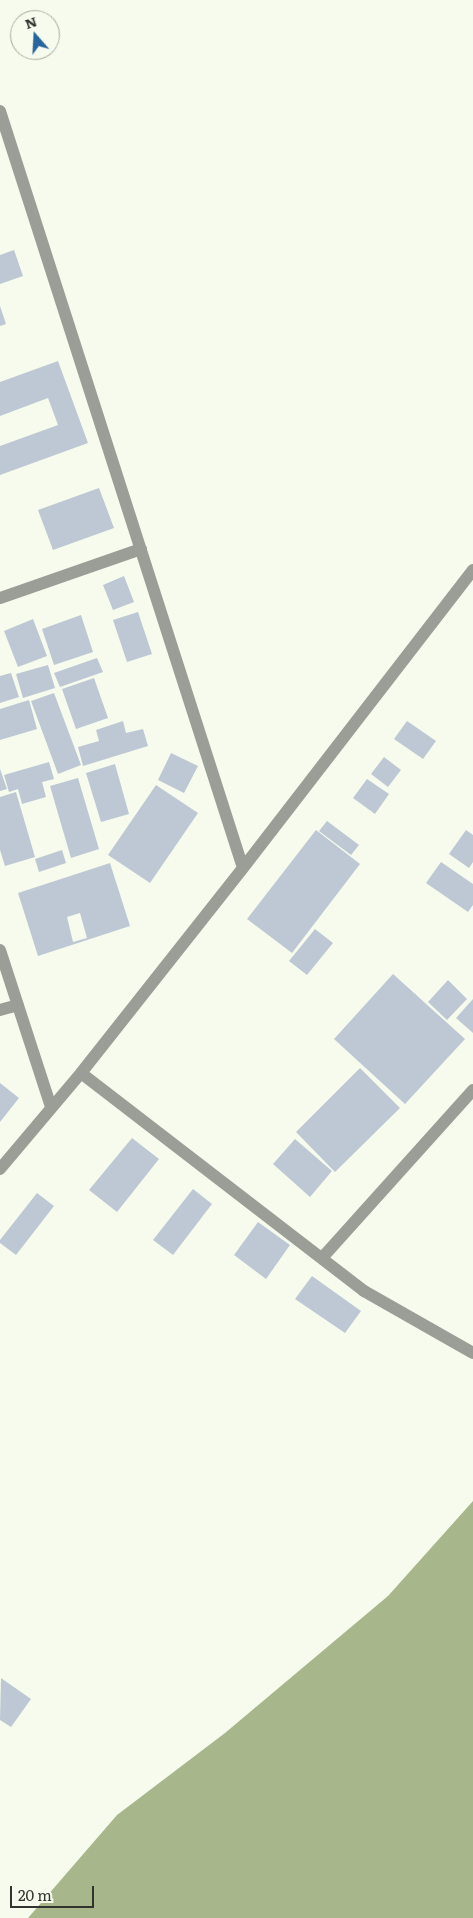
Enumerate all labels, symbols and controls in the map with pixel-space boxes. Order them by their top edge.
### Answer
north arrow [10,10,60,60]
text: N [22,10,39,33]
scale bar [12,1876,96,1908]
text: 20 m [18,1883,52,1906]

